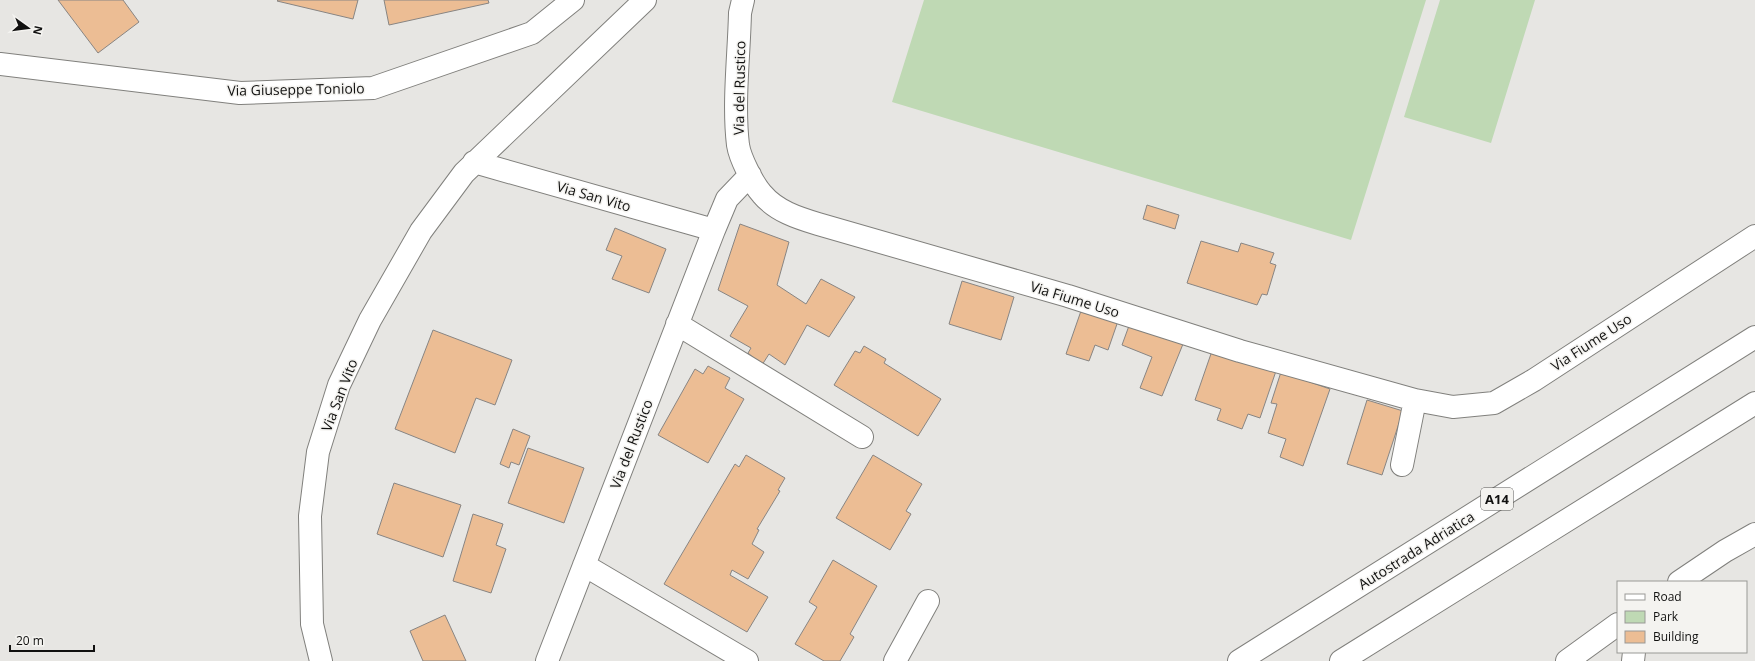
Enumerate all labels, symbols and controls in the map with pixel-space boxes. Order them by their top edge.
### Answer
north arrow [8,8,48,48]
text: N [30,24,47,37]
street label: Via del Rustico [729,41,749,135]
street label: Via Giuseppe Toniolo [227,78,365,100]
street label: Via San Vito [555,176,633,216]
street label: Via Fiume Uso [1028,276,1122,322]
street label: Via Fiume Uso [1547,309,1635,375]
street label: Via San Vito [316,356,362,434]
street label: Via del Rustico [605,397,657,491]
road number: A14 [1481,488,1513,510]
street label: Autostrada Adriatica [1354,507,1478,593]
legend [1617,581,1747,653]
text: Road [1653,588,1682,605]
text: Park [1653,608,1679,625]
scale bar [10,627,94,653]
text: Building [1653,628,1699,645]
text: 20 m [16,632,44,649]

